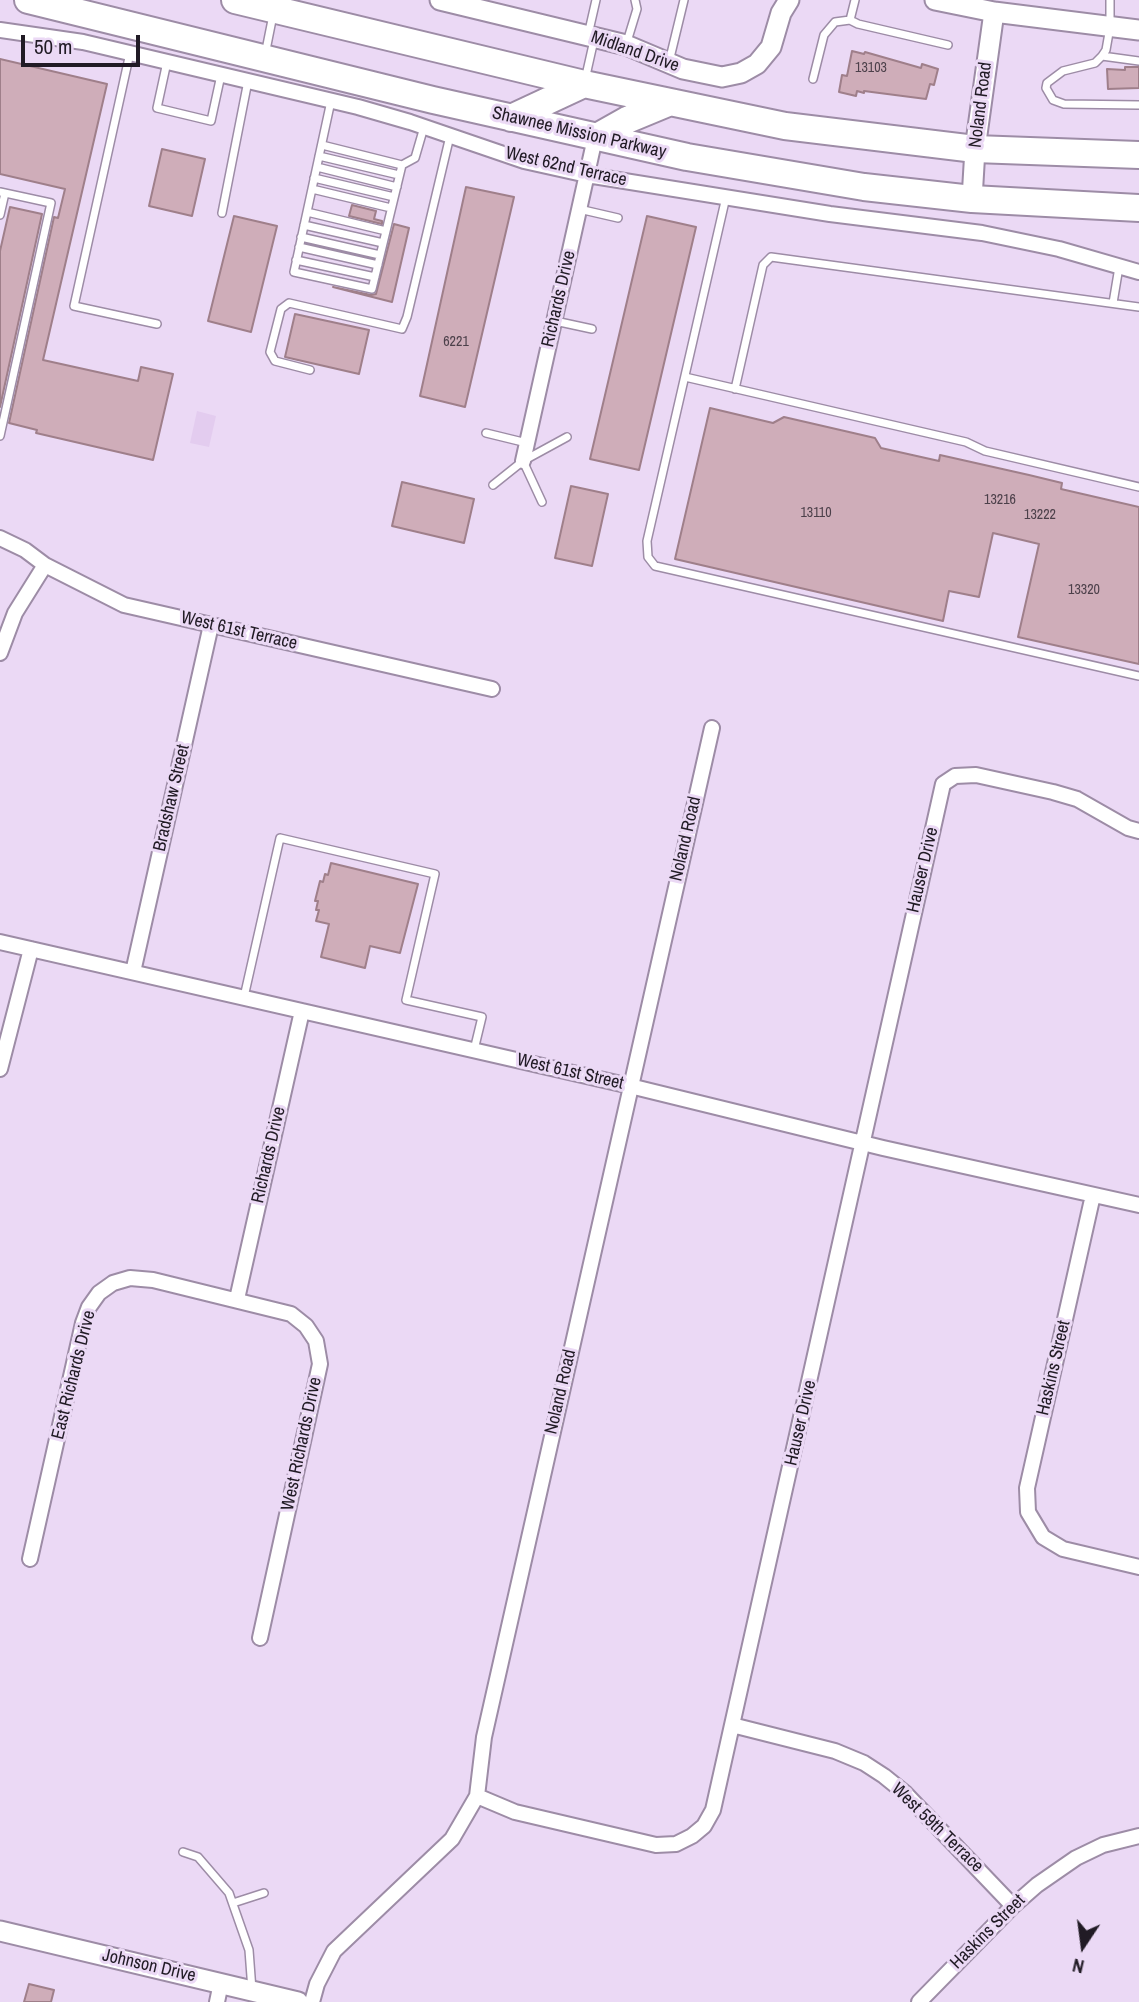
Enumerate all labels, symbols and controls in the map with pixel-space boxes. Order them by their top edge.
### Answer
scale bar [24,21,144,65]
street label: Midland Drive [588,27,682,77]
text: 50 m [34,32,72,61]
house number: 13103 [855,60,887,76]
street label: Noland Road [965,61,997,149]
street label: Shawnee Mission Parkway [490,102,668,164]
street label: West 62nd Terrace [503,143,629,191]
street label: Richards Drive [537,249,581,349]
house number: 6221 [443,334,469,350]
house number: 13216 [984,492,1016,508]
house number: 13110 [800,505,832,521]
house number: 13222 [1024,507,1056,523]
house number: 13320 [1068,582,1100,598]
street label: West 61st Terrace [179,607,299,655]
street label: Bradshaw Street [149,742,195,854]
street label: Noland Road [666,795,706,883]
street label: Hauser Drive [903,825,943,915]
street label: West 61st Street [515,1049,625,1095]
street label: Richards Drive [247,1105,291,1205]
street label: East Richards Drive [48,1308,100,1442]
street label: Haskins Street [1033,1318,1075,1418]
street label: Noland Road [541,1348,581,1436]
street label: West Richards Drive [277,1375,327,1513]
street label: Hauser Drive [781,1378,821,1468]
street label: West 59th Terrace [887,1779,987,1877]
street label: Haskins Street [946,1890,1030,1974]
north arrow [1048,1911,1118,1981]
street label: Johnson Drive [100,1945,198,1987]
text: N [1070,1953,1087,1980]

